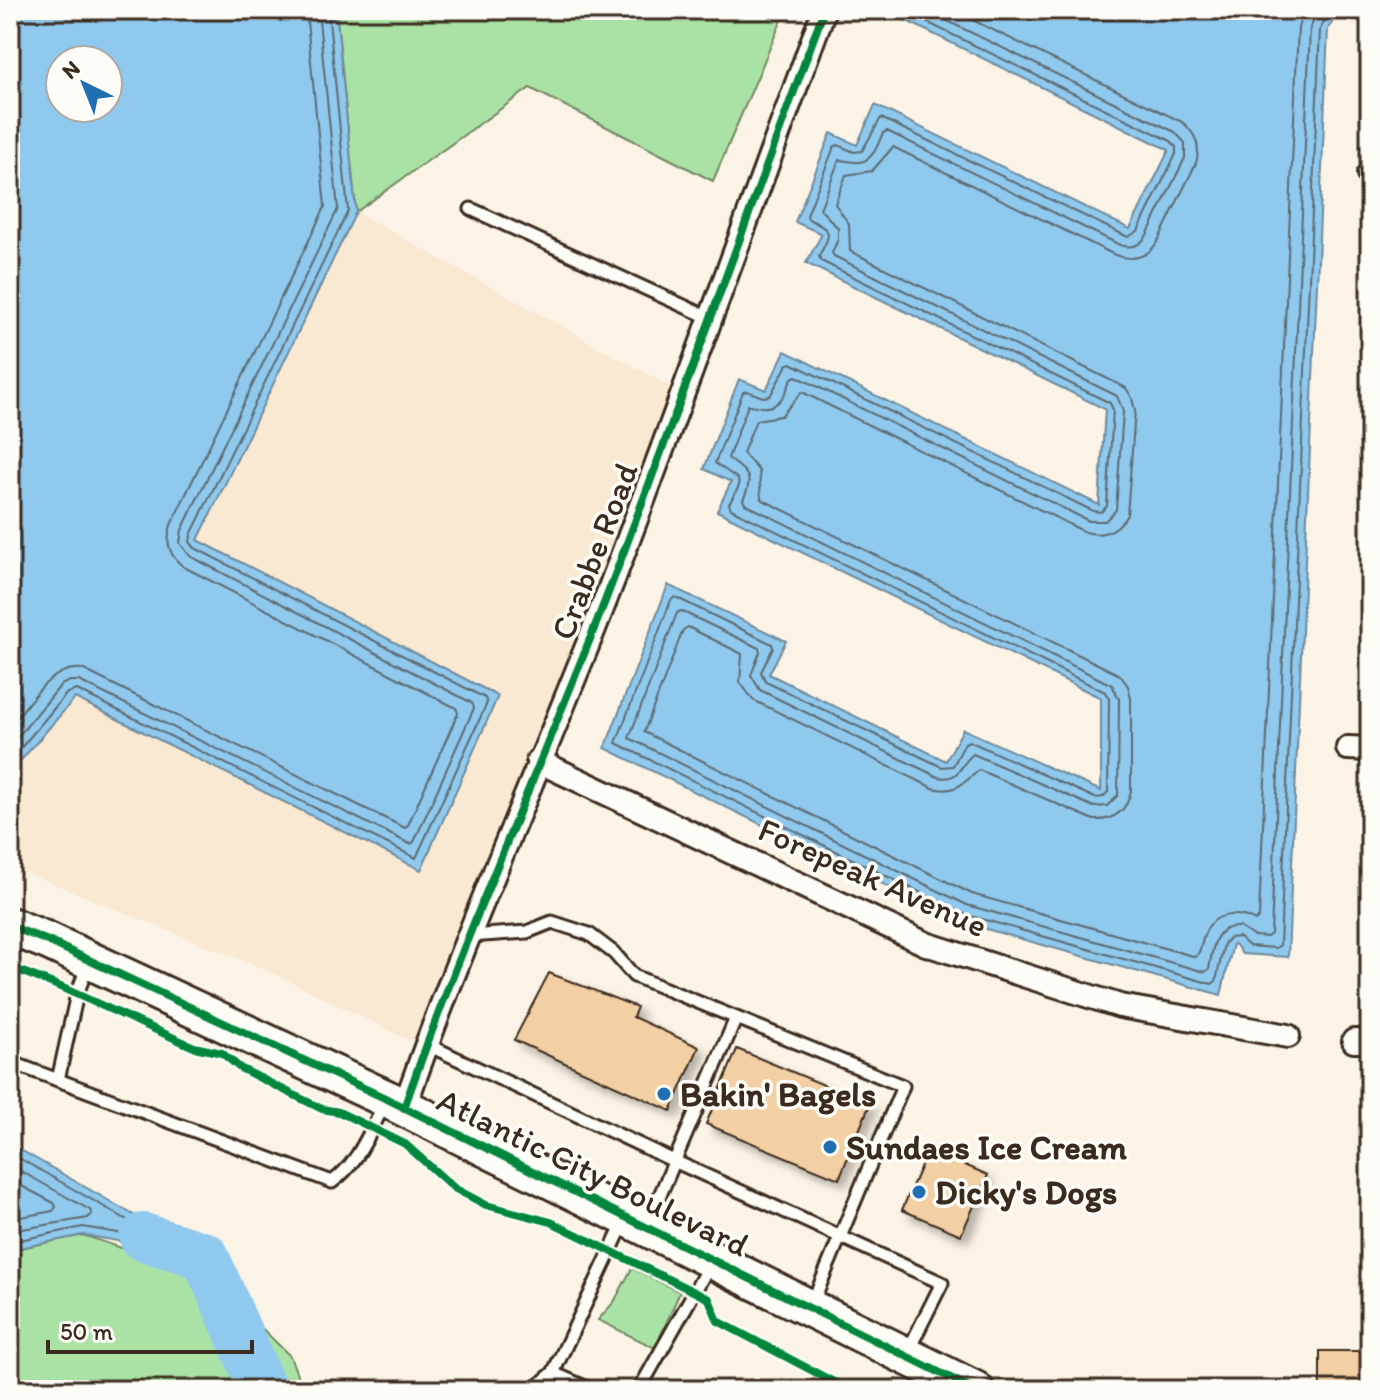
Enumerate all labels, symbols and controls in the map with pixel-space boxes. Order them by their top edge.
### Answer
north arrow [44,44,124,124]
text: N [56,55,85,85]
street label: Crabbe Road [542,457,647,646]
street label: Forepeak Avenue [752,809,993,946]
place label: Bakin' Bagels [680,1074,876,1115]
street label: Atlantic City Boulevard [430,1079,755,1266]
marker: Bakin' Bagels [655,1085,673,1103]
place label: Sundaes Ice Cream [846,1127,1127,1168]
marker: Sundaes Ice Cream [821,1138,839,1156]
place label: Dicky's Dogs [935,1172,1117,1213]
marker: Dicky's Dogs [910,1183,928,1201]
scale bar [48,1304,252,1354]
text: 50 m [60,1317,113,1346]

